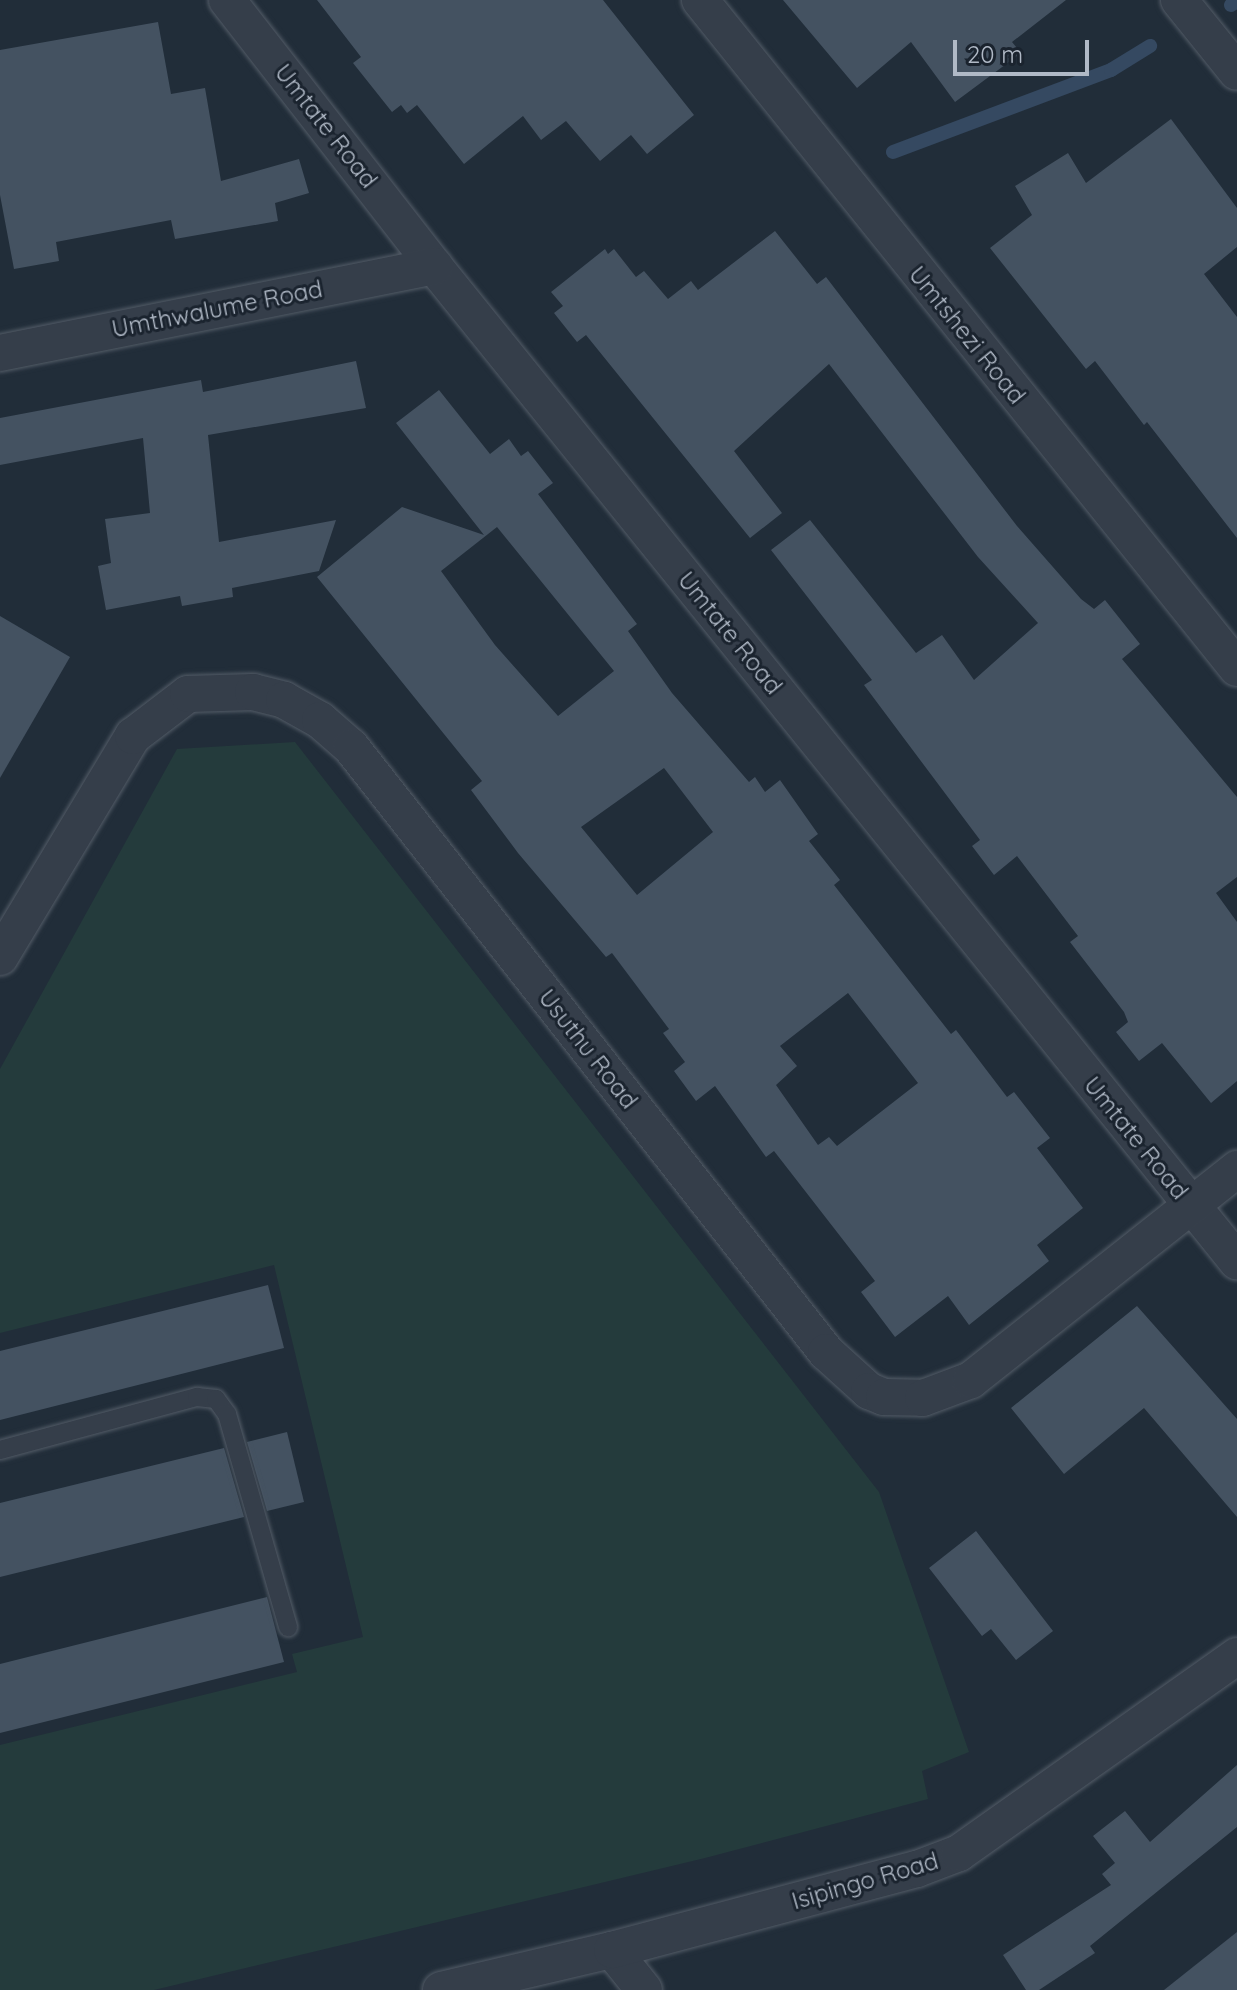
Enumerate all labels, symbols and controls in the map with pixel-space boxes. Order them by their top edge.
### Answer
scale bar [957,24,1093,74]
text: 20 m [967,39,1023,69]
street label: Umtate Road [269,58,383,194]
street label: Umtshezi Road [903,260,1031,410]
street label: Umthwalume Road [109,274,325,344]
street label: Umtate Road [672,566,788,700]
street label: Usuthu Road [532,984,644,1114]
street label: Umtate Road [1078,1071,1194,1205]
street label: Isipingo Road [788,1846,942,1916]

